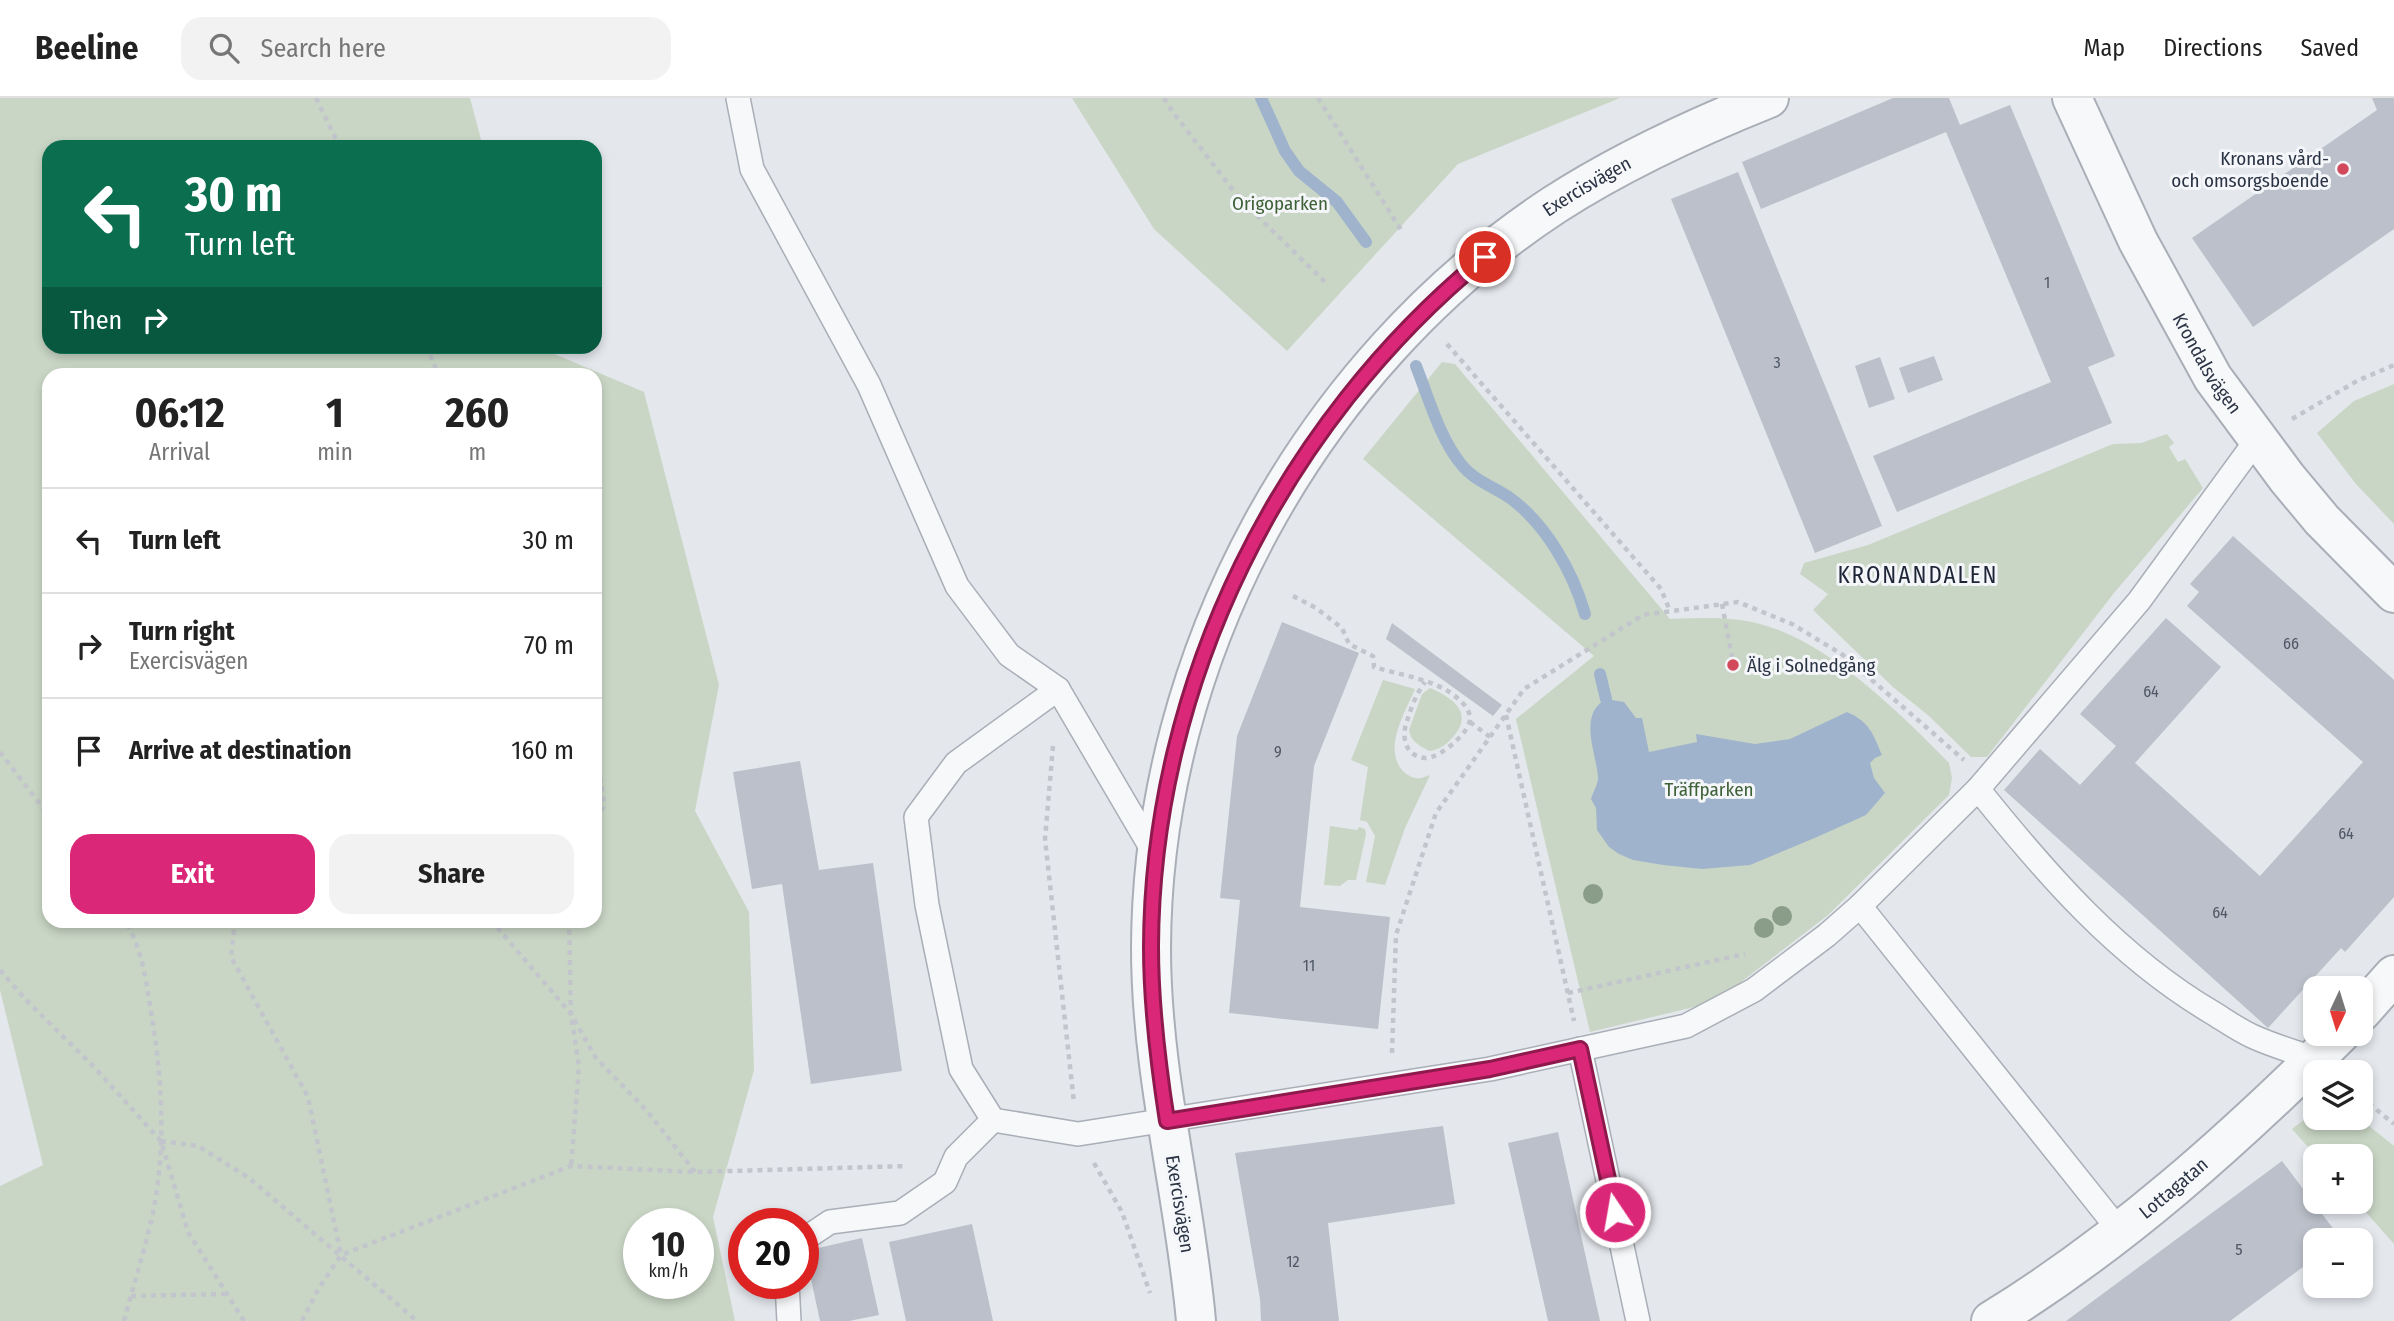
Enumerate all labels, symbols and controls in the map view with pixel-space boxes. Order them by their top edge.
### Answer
search box [181,17,671,80]
text: Beeline [35,28,139,68]
icon: search [205,29,243,67]
text: Search here [261,33,386,64]
text: Map [2084,34,2125,62]
text: Directions [2163,34,2262,62]
text: Saved [2300,34,2359,62]
place label: Kronans vård- och omsorgsboende [2171,147,2329,192]
street label: Exercisvägen [1538,151,1635,221]
marker: Kronans vård- och omsorgsboende [2335,161,2351,177]
text: 30 m [185,165,283,224]
icon: left [70,168,161,259]
park label: Origoparken [1232,192,1328,215]
text: Turn left [185,225,295,263]
pin [1455,227,1515,287]
icon: arrive [1466,238,1504,276]
house number: 1 [2044,273,2050,292]
icon: right [136,301,174,339]
text: Then [70,305,122,336]
street label: Krondalsvägen [2168,309,2247,418]
house number: 3 [1773,353,1781,372]
text: 06:12 [134,388,225,438]
text: 1 [326,388,344,438]
text: 260 [445,388,510,438]
text: Arrival [149,438,210,466]
text: min [317,438,353,466]
text: m [469,438,486,466]
icon: left [70,522,108,560]
text: Turn left [129,525,221,556]
text: 30 m [523,525,574,556]
district label: KRONANDALEN [1837,561,1999,589]
text: Turn right [129,616,235,647]
icon: right [70,627,108,665]
text: 70 m [524,630,574,661]
house number: 66 [2283,634,2299,653]
text: Exercisvägen [129,647,248,675]
place label: Älg i Solnedgång [1747,654,1876,677]
marker: Älg i Solnedgång [1725,657,1741,673]
house number: 64 [2143,682,2159,701]
icon: arrive [70,732,108,770]
text: Arrive at destination [129,735,352,766]
text: 160 m [511,735,574,766]
house number: 9 [1274,742,1282,761]
park label: Träffparken [1664,778,1754,801]
house number: 64 [2338,824,2354,843]
button: Exit [70,834,315,914]
button: Share [329,834,574,914]
house number: 64 [2212,903,2228,922]
house number: 11 [1303,956,1315,975]
north arrow [2303,976,2373,1046]
map controls [2303,976,2373,1298]
button: layers [2303,1060,2373,1130]
button: + [2303,1144,2373,1214]
street label: Lottagatan [2134,1152,2212,1223]
street label: Exercisvägen [1161,1153,1199,1255]
position arrow [1578,1175,1652,1249]
speed limit sign: 20 [728,1208,819,1299]
text: 10 [652,1223,685,1265]
button: − [2303,1228,2373,1298]
house number: 5 [2235,1240,2243,1259]
house number: 12 [1286,1252,1300,1271]
text: km/h [648,1260,689,1282]

